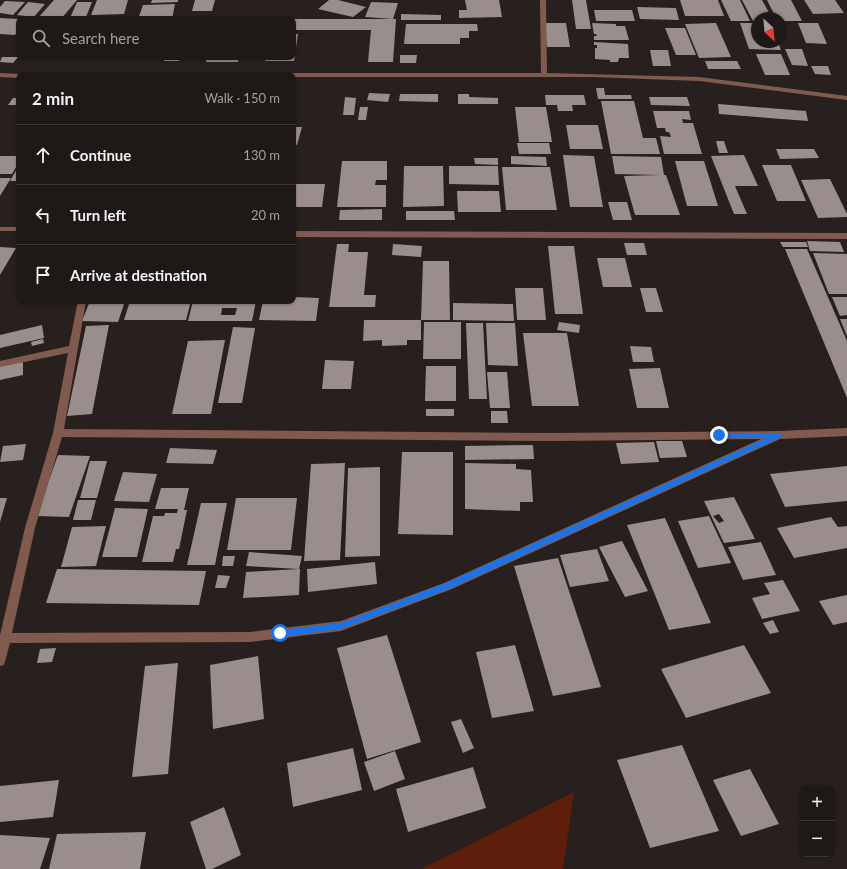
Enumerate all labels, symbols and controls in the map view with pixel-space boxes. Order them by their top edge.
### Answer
north arrow [751,12,787,48]
search box [16,16,296,60]
icon: search [30,27,52,49]
text: Search here [62,29,139,47]
text: 2 min [32,88,74,109]
text: Walk · 150 m [204,90,280,106]
icon: ahead [32,144,54,166]
text: Continue [70,146,131,164]
text: 130 m [243,147,280,163]
icon: left [32,204,54,226]
text: Turn left [70,206,126,224]
text: 20 m [251,207,280,223]
icon: arrive [32,264,54,286]
text: Arrive at destination [70,266,207,284]
route end [710,426,728,444]
route start [271,624,289,642]
map controls [799,785,835,857]
button: + [799,785,835,821]
button: − [799,821,835,857]

